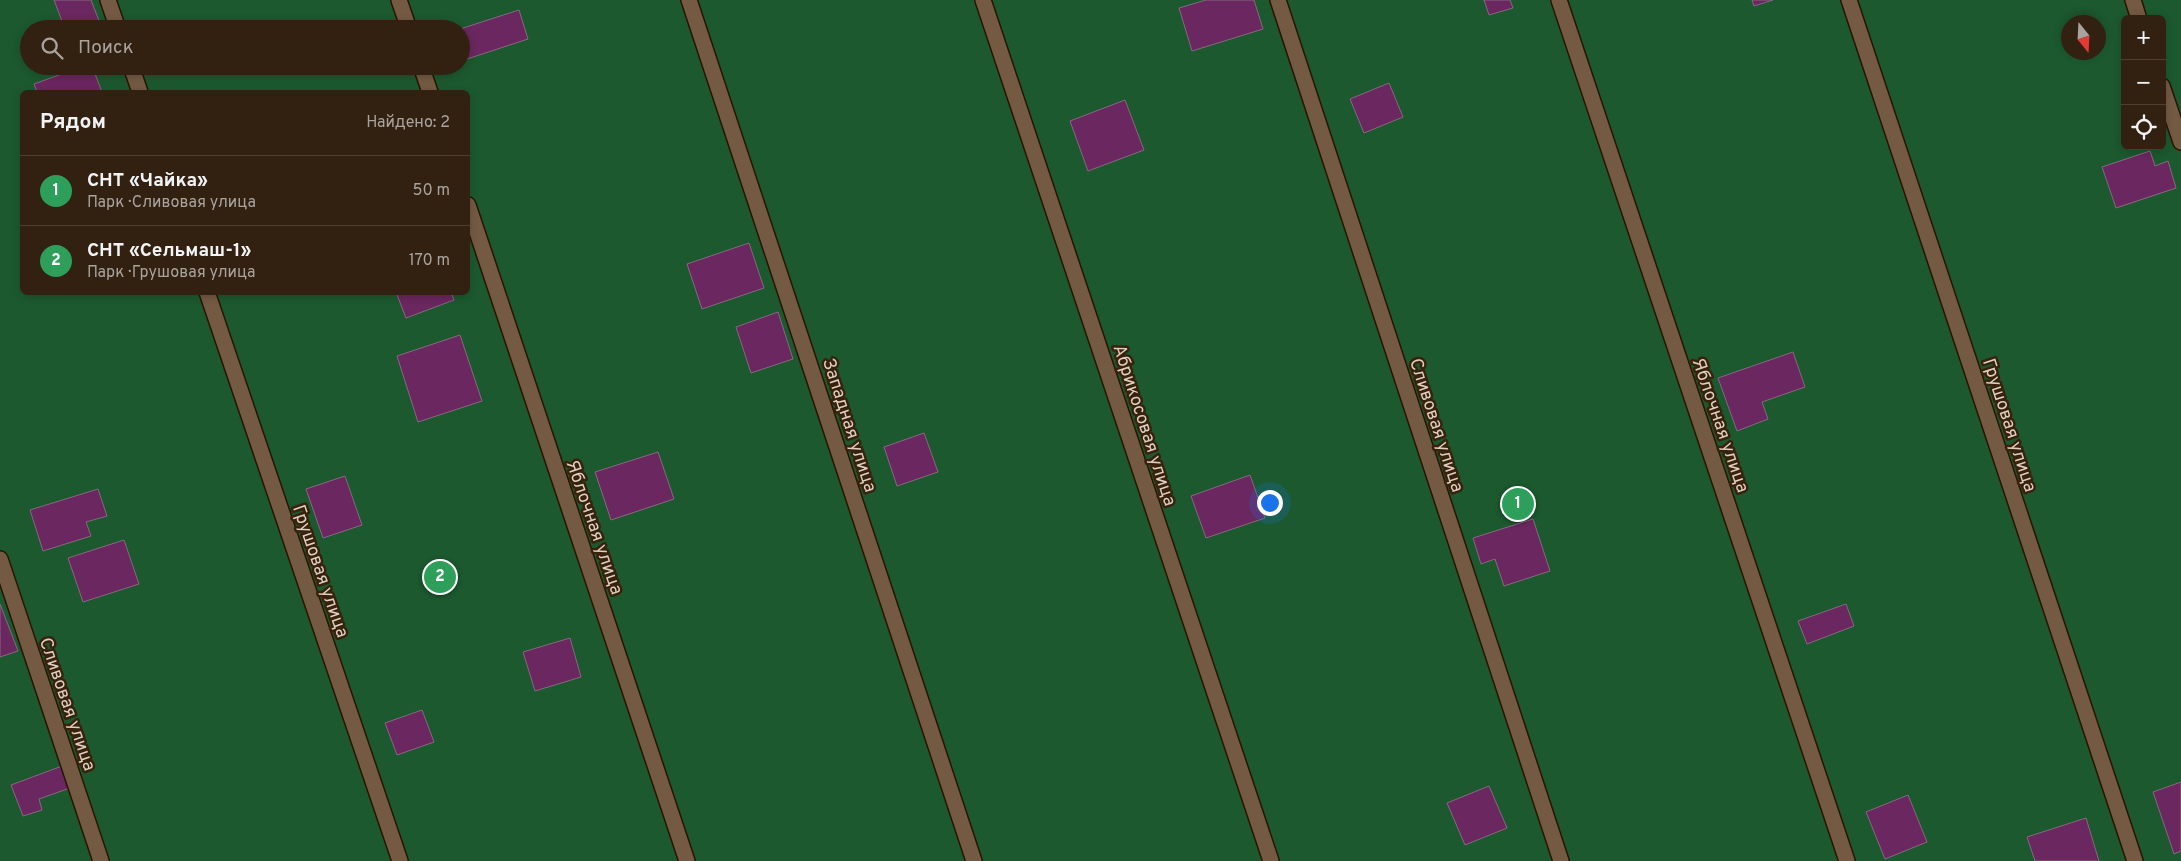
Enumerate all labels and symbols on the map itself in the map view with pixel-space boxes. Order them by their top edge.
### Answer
north arrow [2061,15,2106,60]
street label: Абрикосовая улица [1107,342,1181,509]
street label: Яблочная улица [1686,355,1753,496]
street label: Западная улица [816,356,881,495]
street label: Сливовая улица [1403,356,1468,495]
street label: Грушовая улица [1976,356,2041,495]
street label: Яблочная улица [560,457,627,598]
pin: 1 [1502,485,1534,523]
your location [1257,490,1283,516]
street label: Грушовая улица [286,502,353,641]
pin: 2 [424,558,456,596]
street label: Сливовая улица [33,635,100,774]

